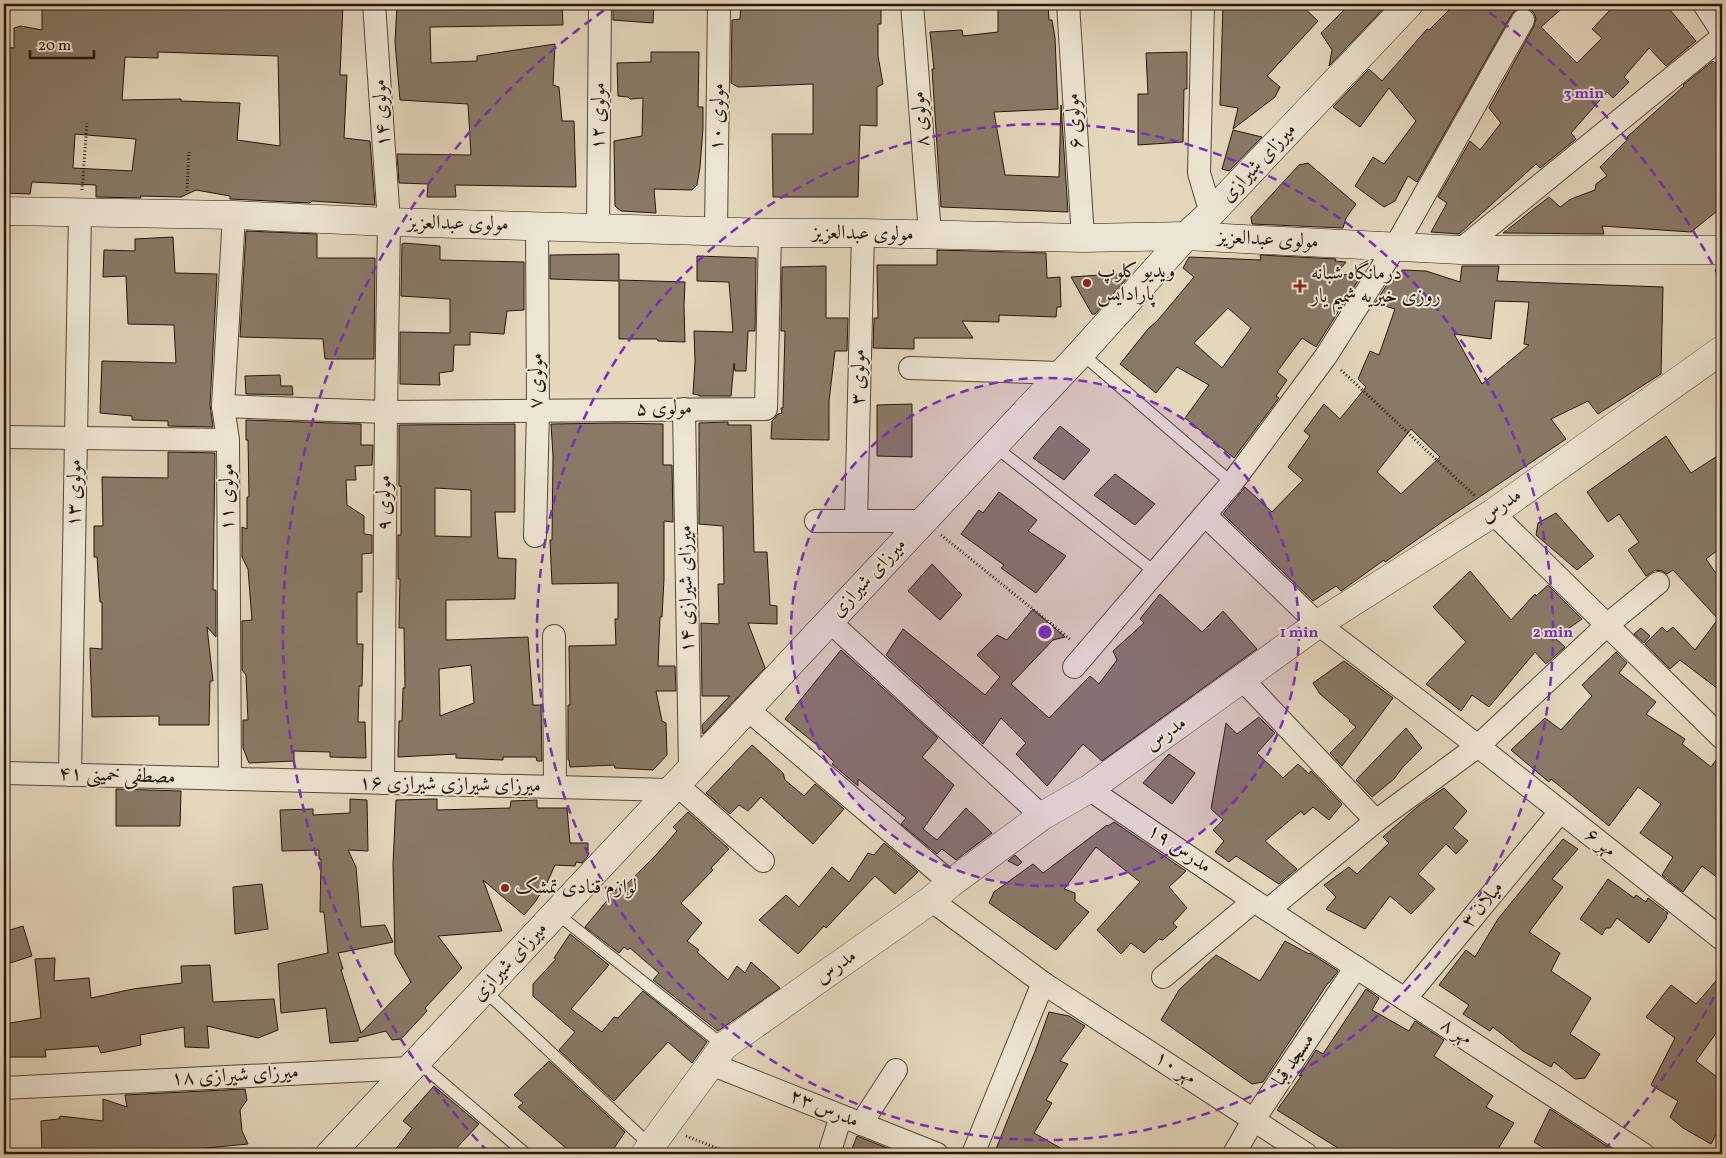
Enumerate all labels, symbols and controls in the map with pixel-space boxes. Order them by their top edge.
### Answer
scale bar [30,28,94,60]
text: 20 m [38,36,71,57]
street label: مولوی ۱۴ [366,78,398,148]
street label: مولوی ۱۲ [584,82,614,150]
street label: مولوی ۱۰ [703,83,733,151]
text: 3 min [1564,84,1604,105]
street label: مولوی ۸ [905,90,937,148]
street label: مولوی ۶ [1059,92,1091,150]
street label: میرزای شیرازی [1215,117,1303,209]
street label: مولوی عبدالعزیز [405,209,509,239]
street label: مولوی عبدالعزیز [810,219,914,249]
street label: مولوی عبدالعزیز [1215,223,1319,257]
place label: ویدیو کلوپ پارادایس [1097,258,1175,309]
place label: درمانگاه شبانه روزی خیریه شمیم یار [1309,259,1441,315]
marker: ویدیو کلوپ پارادایس [1081,277,1093,289]
marker: درمانگاه شبانه روزی خیریه شمیم یار [1293,279,1307,293]
street label: مولوی ۳ [845,349,873,405]
street label: مولوی ۷ [523,353,551,409]
street label: مولوی ۵ [636,395,692,423]
street label: مولوی ۱۳ [60,459,90,527]
street label: مولوی ۱۱ [214,463,242,531]
street label: مولوی ۹ [371,475,399,531]
street label: مدرس [1475,482,1527,530]
street label: میرزای شیرازی ۱۴ [672,525,702,653]
street label: میرزای شیرازی [825,532,913,624]
centre of rings [1036,623,1054,641]
text: 1 min [1280,623,1318,644]
text: 2 min [1533,623,1573,644]
street label: مدرس [1140,710,1192,758]
street label: مصطفی خمینی ۴۱ [58,760,176,792]
street label: میرزای شیرازی شیرازی ۱۶ [359,769,541,801]
street label: مدرس ۱۹ [1141,817,1217,881]
street label: مهر ۶ [1578,822,1622,864]
place label: لوازم قنادی تمشک [515,874,637,904]
street label: میلان ۳ [1455,875,1511,935]
marker: لوازم قنادی تمشک [499,882,511,894]
street label: میرزای شیرازی [466,916,554,1008]
street label: مدرس [810,943,862,991]
street label: مهر ۸ [1434,1011,1478,1053]
street label: مسجد قبا [1266,1028,1322,1092]
street label: مهر ۱۰ [1149,1044,1202,1092]
street label: میرزای شیرازی ۱۸ [170,1059,300,1093]
street label: مدرس ۲۳ [785,1082,863,1136]

